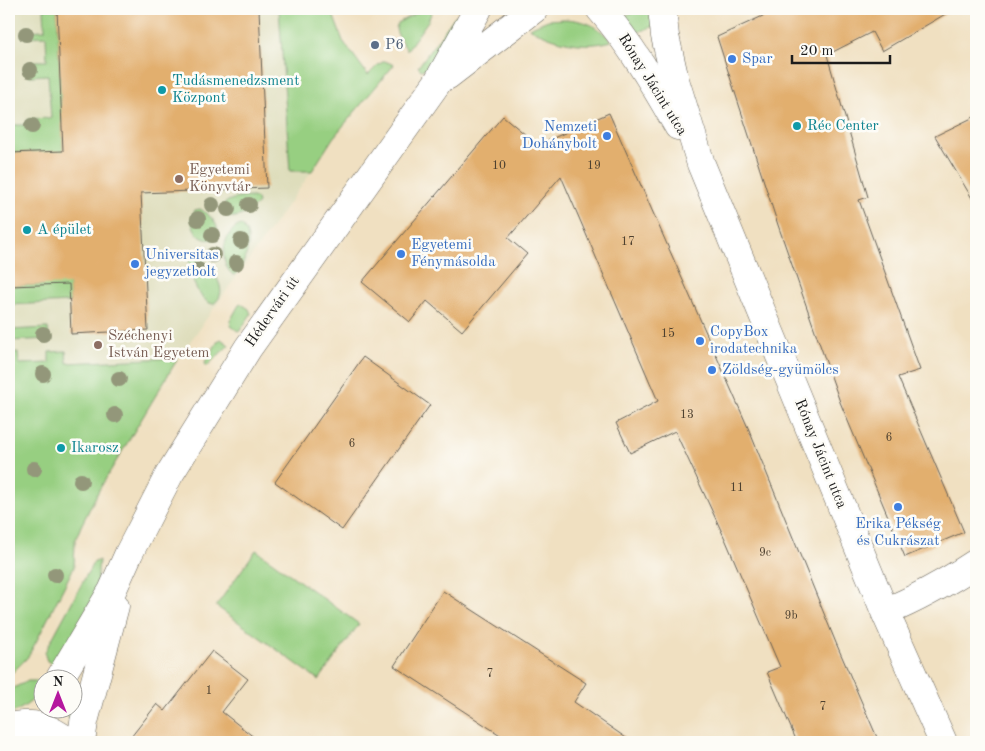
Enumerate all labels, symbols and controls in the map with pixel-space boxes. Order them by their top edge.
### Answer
street label: Rónay Jácint utca [615,32,690,139]
scale bar [792,32,890,64]
place label: P6 [385,38,404,53]
marker: P6 [369,39,381,51]
text: 20 m [800,44,834,59]
place label: Spar [742,52,773,67]
marker: Spar [726,53,738,65]
place label: Tudásmenedzsment Központ [172,74,299,106]
marker: Tudásmenedzsment Központ [156,84,168,96]
place label: Réc Center [807,119,879,134]
place label: Nemzeti Dohánybolt [522,120,597,152]
marker: Réc Center [791,120,803,132]
marker: Nemzeti Dohánybolt [601,130,613,142]
house number: 10 [492,160,506,172]
house number: 19 [587,160,601,172]
place label: Egyetemi Könyvtár [189,163,251,195]
marker: Egyetemi Könyvtár [173,173,185,185]
place label: A épület [37,223,92,238]
marker: A épület [21,224,33,236]
house number: 17 [621,236,635,248]
place label: Egyetemi Fénymásolda [411,238,496,270]
place label: Universitas jegyzetbolt [144,248,219,280]
marker: Egyetemi Fénymásolda [395,248,407,260]
marker: Universitas jegyzetbolt [129,258,141,270]
street label: Hédervári út [243,274,303,350]
place label: CopyBox irodatechnika [710,325,798,357]
house number: 15 [661,327,675,340]
place label: Széchenyi István Egyetem [108,329,210,361]
marker: CopyBox irodatechnika [694,335,706,347]
marker: Széchenyi István Egyetem [92,339,104,351]
place label: Zöldség-gyümölcs [722,363,839,378]
marker: Zöldség-gyümölcs [706,364,718,376]
street label: Rónay Jácint utca [791,397,849,511]
house number: 13 [680,409,694,421]
house number: 6 [886,432,893,444]
house number: 6 [349,438,356,450]
place label: Ikarosz [71,441,119,456]
marker: Ikarosz [55,442,67,454]
house number: 11 [730,482,744,494]
marker: Erika Pékség és Cukrászat [892,501,904,513]
place label: Erika Pékség és Cukrászat [855,517,941,549]
house number: 9c [759,547,771,559]
house number: 9b [784,610,798,622]
north arrow [32,668,82,718]
house number: 7 [487,668,493,680]
text: N [53,675,64,689]
house number: 1 [206,685,212,697]
house number: 7 [820,701,826,713]

